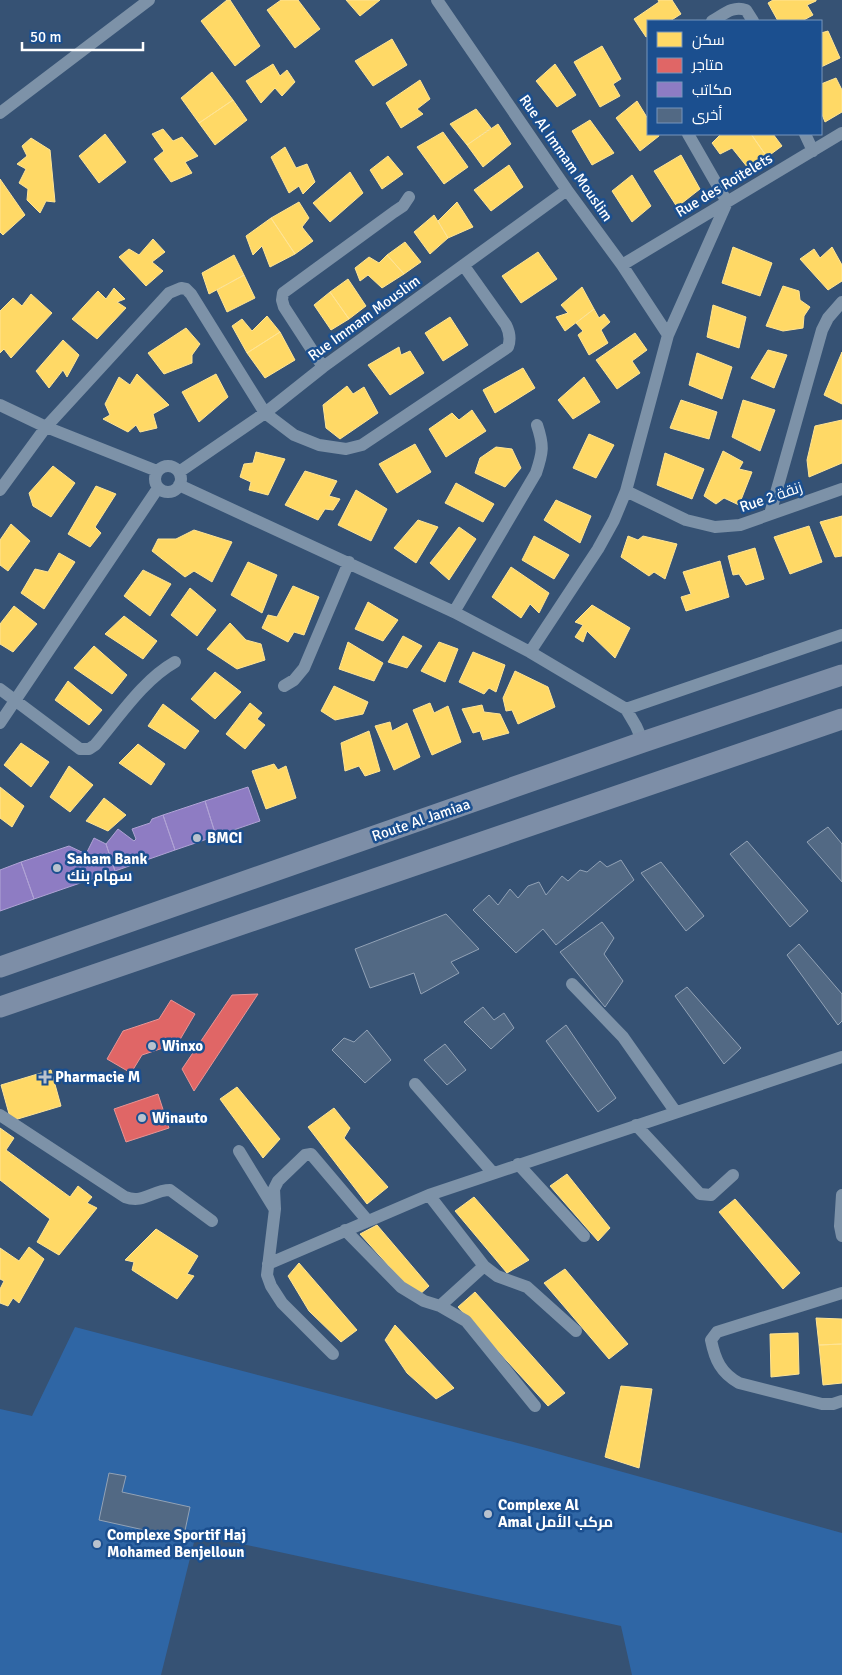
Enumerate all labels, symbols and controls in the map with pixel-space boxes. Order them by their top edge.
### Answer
scale bar [22,20,144,52]
legend [647,20,822,135]
text: 50 m [30,28,61,46]
text: سكن [692,31,725,50]
text: متاجر [691,56,723,74]
text: مكاتب [692,81,732,99]
street label: Rue Al Immam Mouslim [515,91,617,225]
text: أخرى [692,105,722,125]
street label: Rue des Roitelets [672,149,776,221]
street label: Rue Immam Mouslim [305,271,423,365]
street label: Rue 2 زنقة [737,478,805,516]
street label: Route Al Jamiaa [370,795,472,845]
place label: BMCI [207,829,243,847]
marker: BMCI [191,832,203,844]
place label: Saham Bank سهام بنك [67,850,147,886]
marker: Saham Bank سهام بنك [51,862,63,874]
place label: Winxo [162,1037,203,1055]
marker: Winxo [146,1040,158,1052]
place label: Pharmacie M [55,1068,140,1086]
marker: Pharmacie M [39,1071,51,1083]
place label: Winauto [152,1109,208,1127]
marker: Winauto [136,1112,148,1124]
place label: Complexe Al Amal مركب الأمل [498,1496,613,1531]
marker: Complexe Al Amal مركب الأمل [482,1508,494,1520]
place label: Complexe Sportif Haj Mohamed Benjelloun [107,1526,246,1561]
marker: Complexe Sportif Haj Mohamed Benjelloun [91,1538,103,1550]

